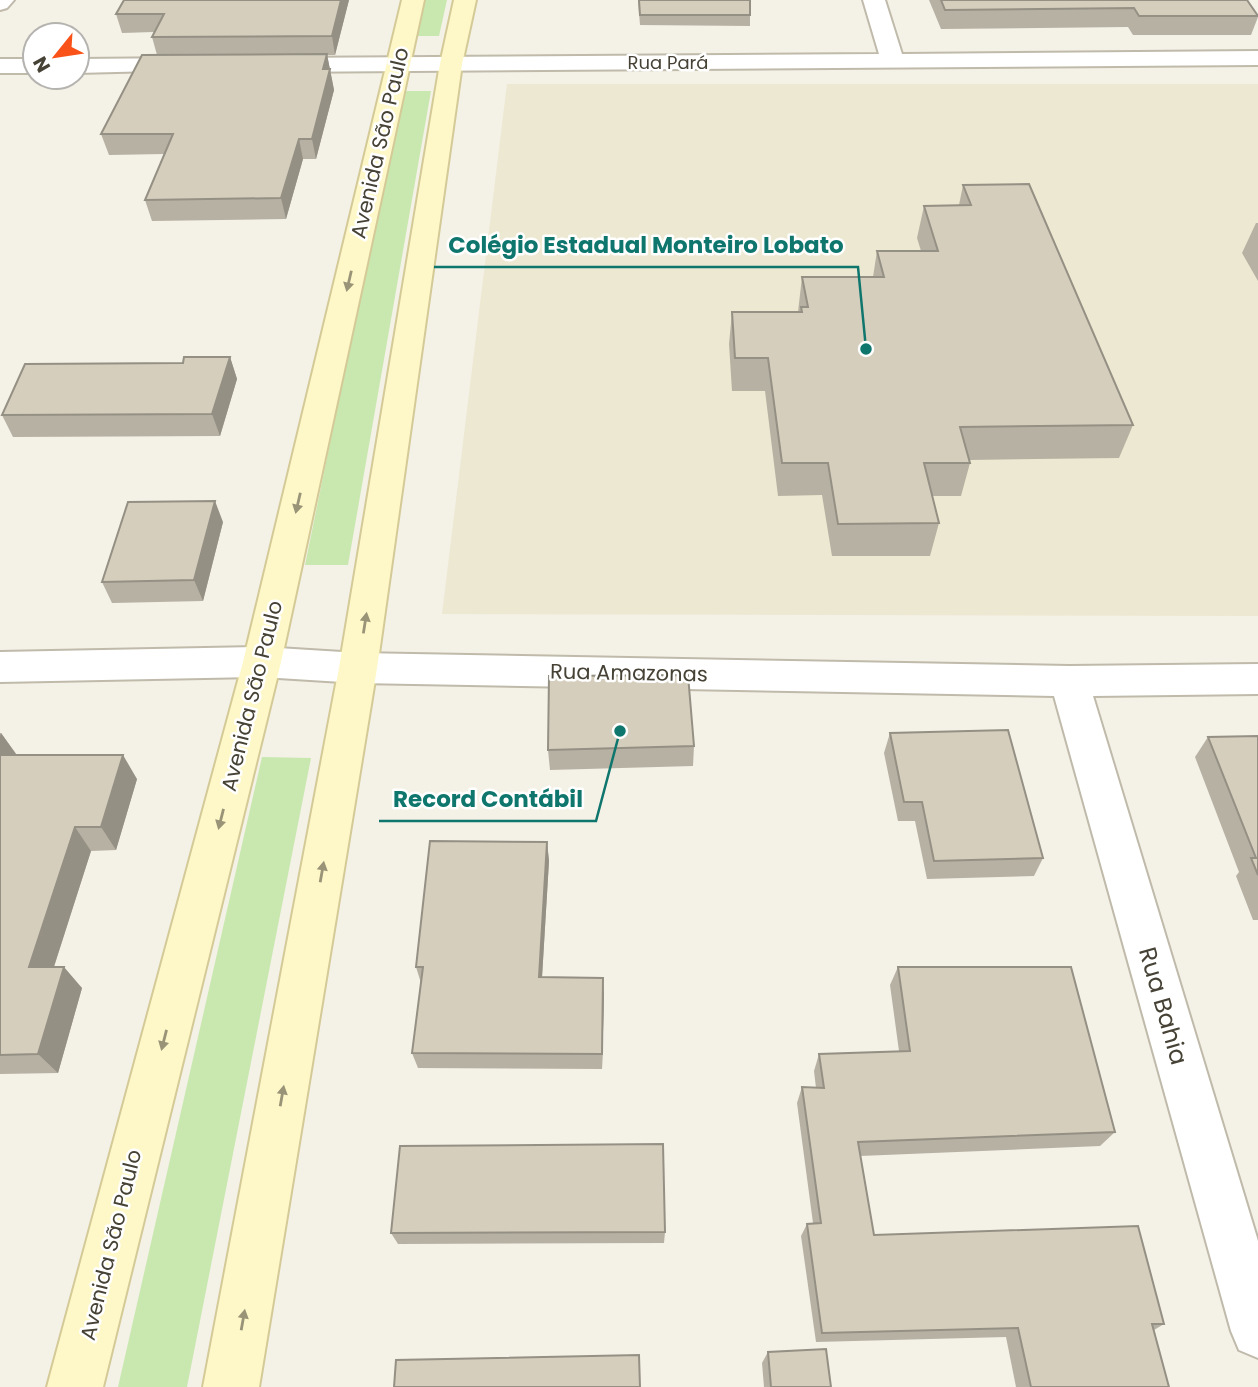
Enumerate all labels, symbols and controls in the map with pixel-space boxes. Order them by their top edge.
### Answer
north arrow [21,21,91,91]
street label: Avenida São Paulo [343,44,416,241]
street label: Rua Pará [628,50,708,75]
text: N [26,51,57,77]
callout: Colégio Estadual Monteiro Lobato [434,223,858,267]
text: Colégio Estadual Monteiro Lobato [448,229,844,261]
one-way arrow [343,270,354,292]
one-way arrow [293,492,304,514]
street label: Avenida São Paulo [214,598,289,794]
one-way arrow [360,612,371,634]
street label: Rua Amazonas [550,657,708,688]
callout: Record Contábil [379,777,596,821]
text: Record Contábil [393,783,583,815]
one-way arrow [215,809,226,831]
one-way arrow [317,861,328,883]
street label: Rua Bahia [1131,943,1196,1069]
one-way arrow [158,1029,169,1051]
one-way arrow [277,1085,288,1107]
street label: Avenida São Paulo [73,1147,148,1343]
one-way arrow [238,1309,249,1331]

